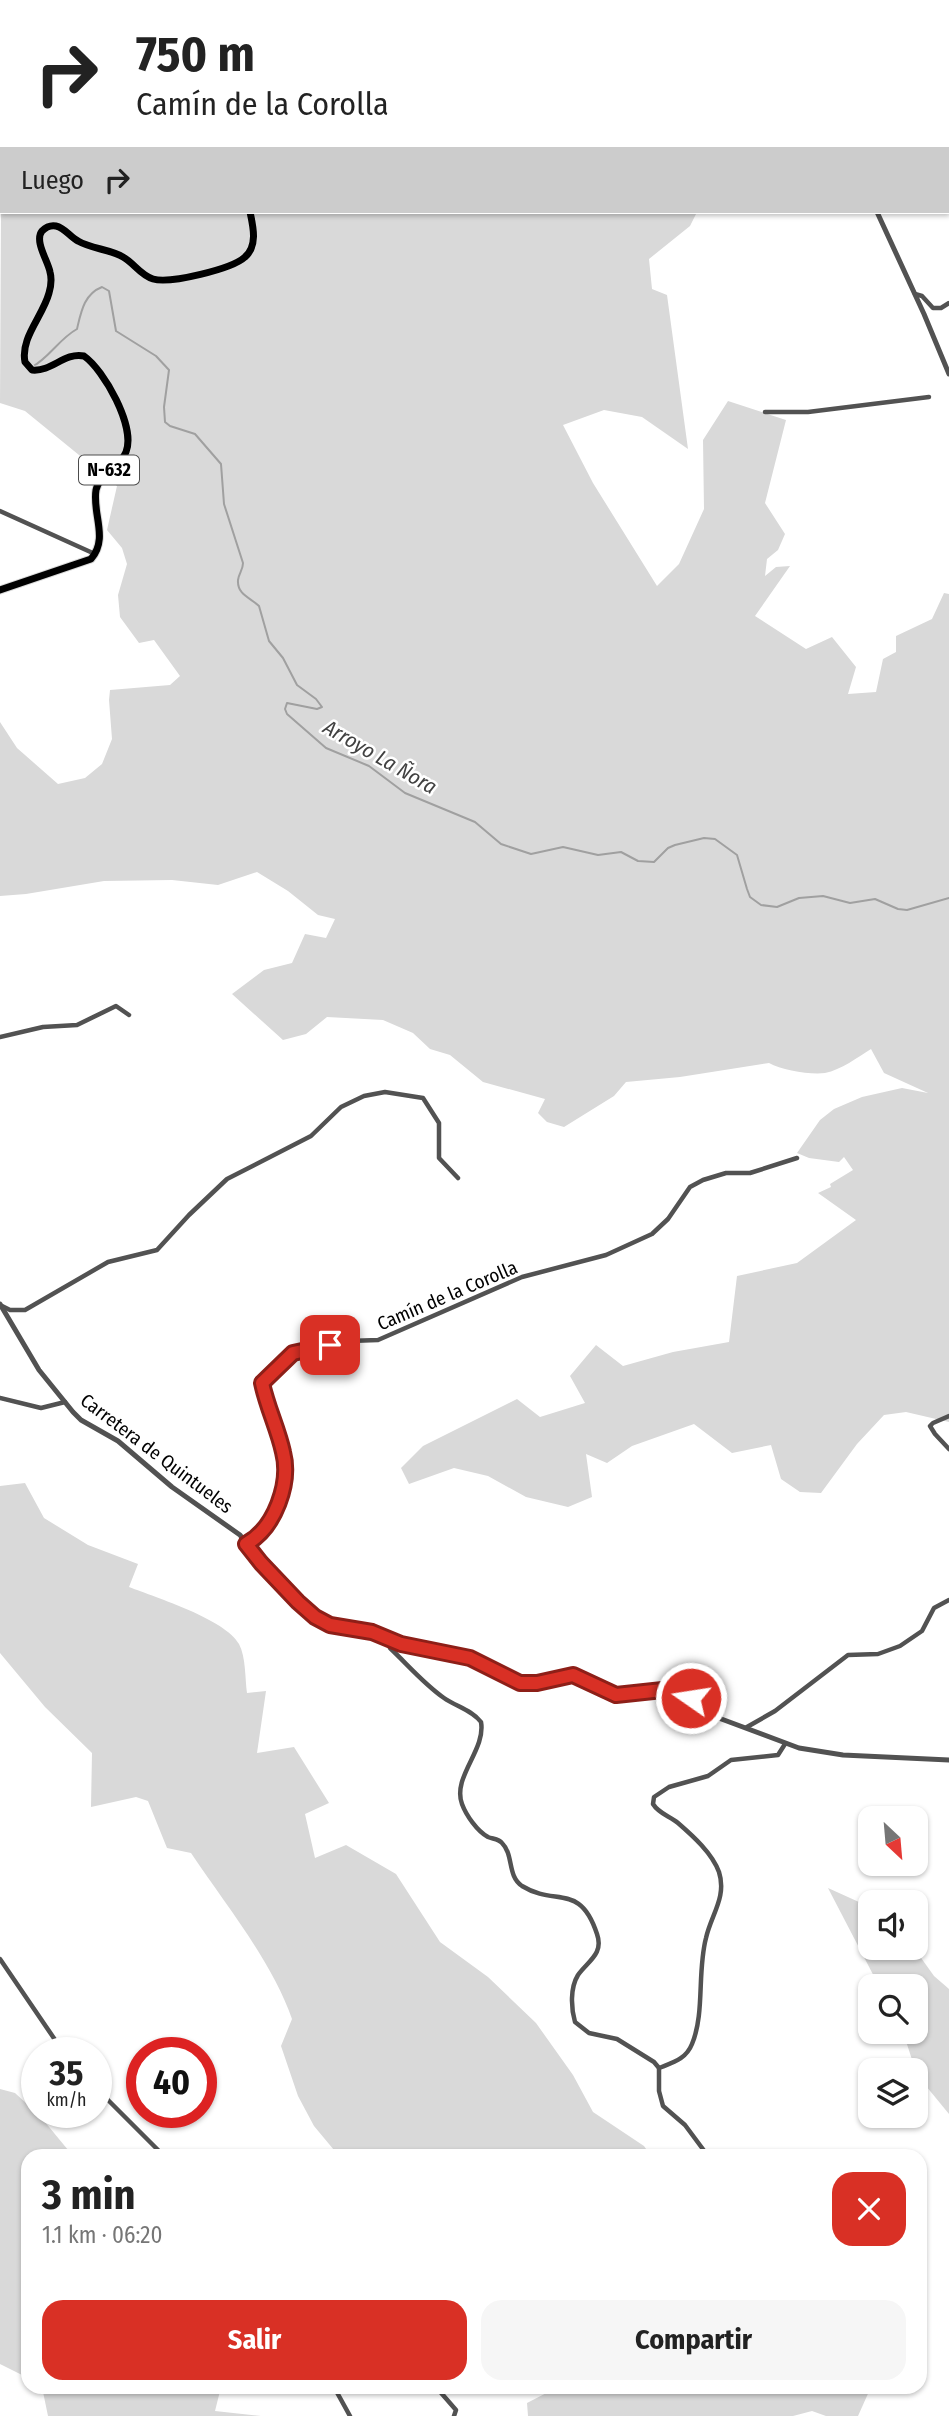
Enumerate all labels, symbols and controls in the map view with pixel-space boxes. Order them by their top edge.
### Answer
text: 750 m [136,25,255,84]
icon: right [21,28,112,119]
text: Camín de la Corolla [136,85,389,123]
icon: right [98,161,136,199]
text: Luego [21,165,84,196]
road number: N-632 [79,456,139,484]
water label: Arroyo La Ñora [318,714,441,800]
street label: Camín de la Corolla [374,1256,521,1335]
pin [300,1315,360,1375]
icon: arrive [311,1326,349,1364]
street label: Carretera de Quintueles [76,1389,237,1518]
position arrow [654,1661,728,1735]
north arrow [858,1806,928,1876]
map controls [858,1806,928,2128]
button: sound [858,1890,928,1960]
button: search [858,1974,928,2044]
speed limit sign: 40 [126,2037,217,2128]
text: 35 [50,2052,83,2094]
button: layers [858,2058,928,2128]
text: km/h [46,2089,87,2111]
text: 3 min [42,2170,136,2220]
button: close [832,2172,906,2246]
text: 1.1 km · 06:20 [42,2221,162,2249]
button: Salir [42,2300,467,2380]
button: Compartir [481,2300,906,2380]

